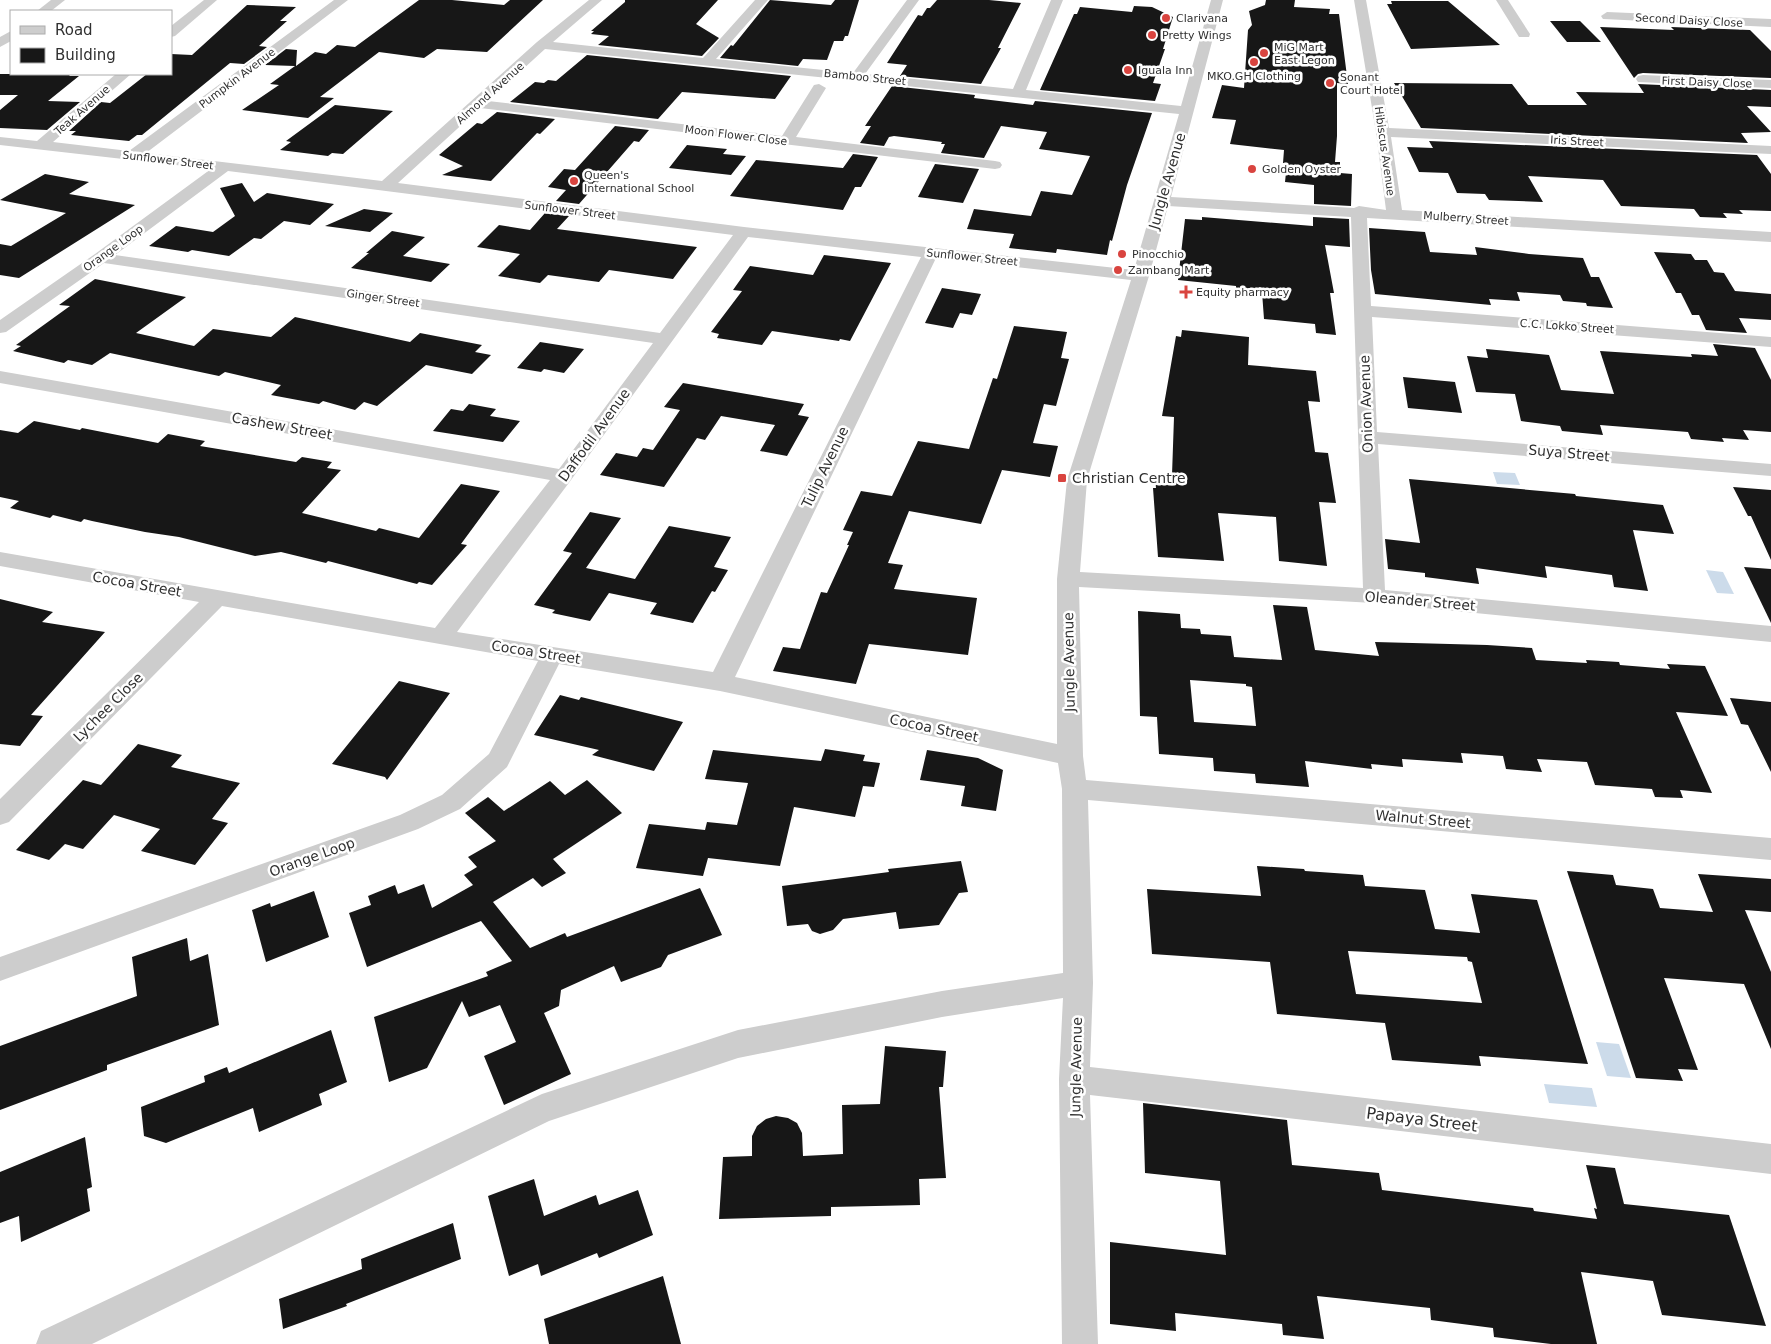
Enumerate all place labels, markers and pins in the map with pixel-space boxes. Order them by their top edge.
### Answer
marker: Clarivana [1160,12,1172,24]
place label: Clarivana [1176,12,1228,25]
marker: Pretty Wings [1146,29,1158,41]
place label: Pretty Wings [1162,29,1232,42]
place label: MiG Mart East Legon [1274,41,1335,67]
marker: MiG Mart East Legon [1258,47,1270,59]
marker: MKO.GH Clothing [1248,56,1260,68]
marker: Iguala Inn [1122,64,1134,76]
place label: Iguala Inn [1138,64,1192,77]
place label: MKO.GH Clothing [1207,70,1301,83]
place label: Sonant Court Hotel [1340,71,1403,97]
marker: Sonant Court Hotel [1324,77,1336,89]
marker: Golden Oyster [1246,163,1258,175]
place label: Golden Oyster [1262,163,1342,176]
place label: Queen's International School [584,169,694,195]
marker: Queen's International School [568,175,580,187]
marker: Pinocchio [1116,248,1128,260]
place label: Pinocchio [1132,248,1184,261]
marker: Zambang Mart [1112,264,1124,276]
place label: Zambang Mart [1128,264,1210,277]
marker: Equity pharmacy [1180,286,1192,298]
place label: Equity pharmacy [1196,286,1290,299]
place label: Christian Centre [1072,470,1186,486]
marker: Christian Centre [1056,472,1068,484]

